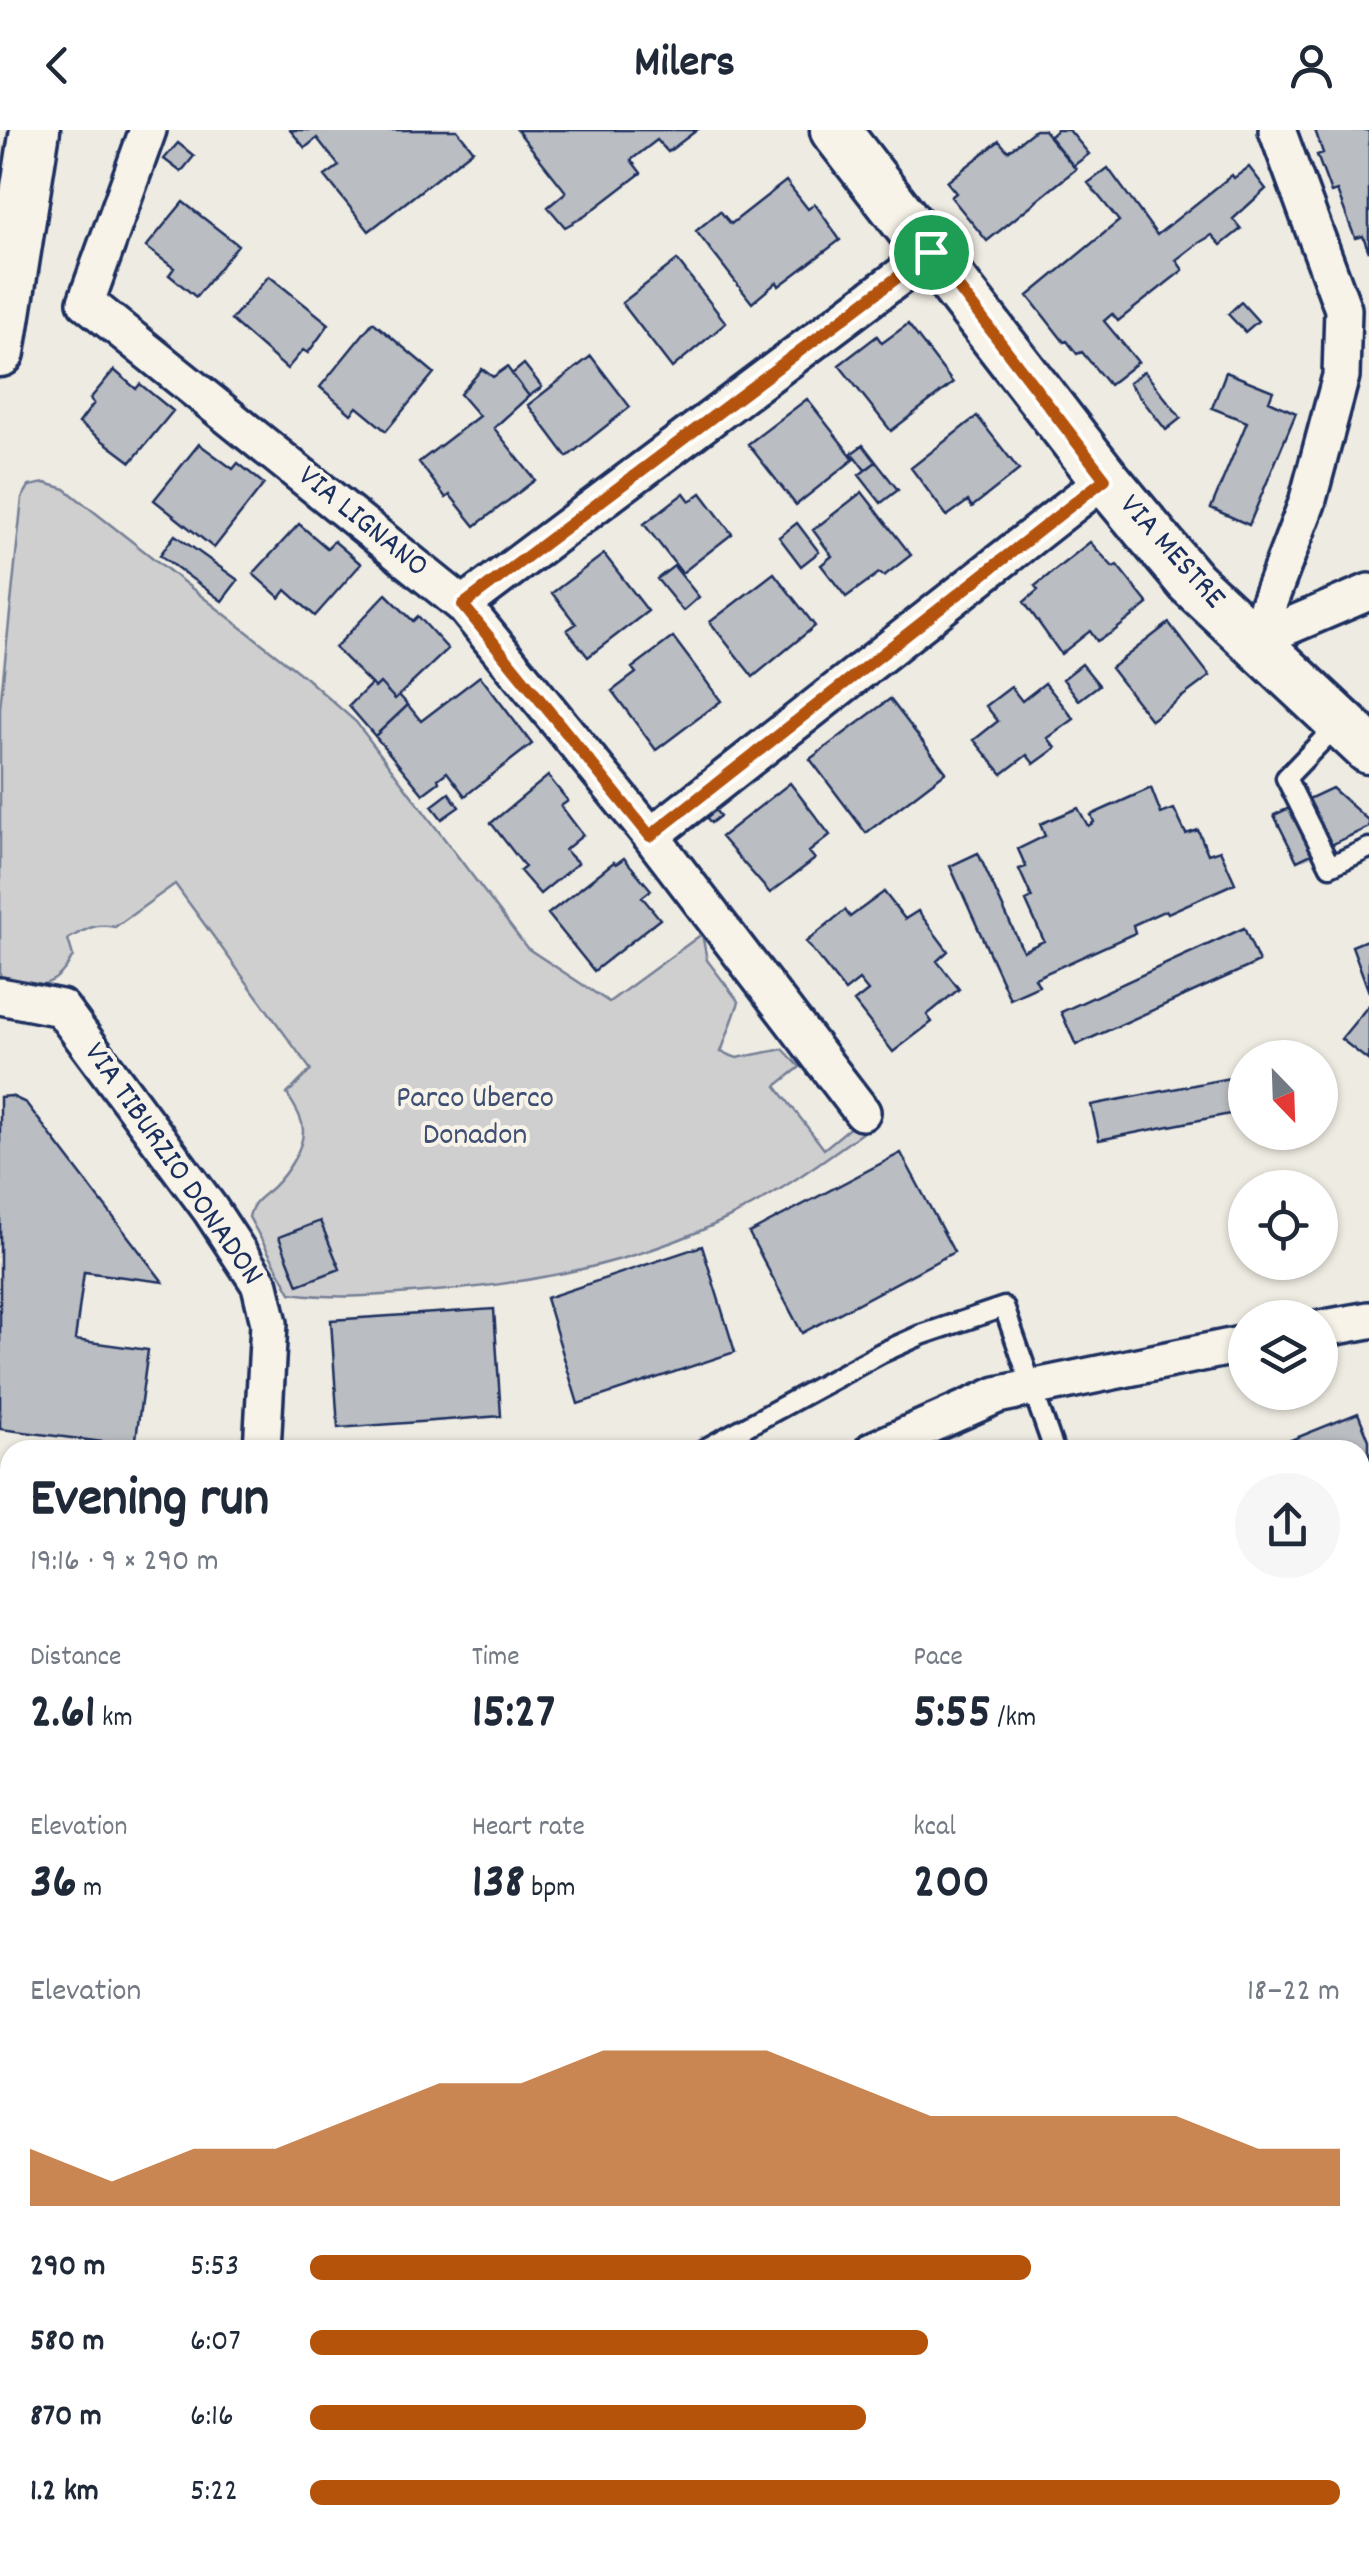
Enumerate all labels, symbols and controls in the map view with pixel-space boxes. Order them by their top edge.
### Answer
text: Milers [634,33,735,97]
icon: back [30,38,85,93]
icon: person [1284,38,1339,93]
pin [889,210,974,295]
icon: arrive [904,225,959,280]
street label: VIA LIGNANO [287,456,437,590]
street label: VIA MESTRE [1107,485,1235,621]
street label: VIA TIBURZIO DONADON [71,1034,273,1296]
north arrow [1228,1040,1338,1150]
map controls [1228,1040,1338,1410]
park label: Parco Uberco Donadon [396,1077,554,1160]
button: locate [1228,1170,1338,1280]
button: layers [1228,1300,1338,1410]
text: Evening run [30,1463,269,1542]
button: share [1235,1473,1340,1578]
text: 19:16 · 9 × 290 m [30,1540,219,1586]
text: Distance [30,1639,121,1679]
text: Time [472,1639,520,1679]
text: Pace [913,1639,963,1679]
text: 2.61 [30,1679,96,1751]
text: 15:27 [472,1679,555,1751]
text: 5:55 [913,1679,991,1751]
text: km [96,1700,133,1740]
text: /km [991,1700,1036,1740]
text: Elevation [30,1809,127,1849]
text: Heart rate [472,1809,585,1849]
text: kcal [913,1809,956,1849]
text: 36 [30,1849,77,1921]
text: 138 [472,1849,525,1921]
text: 200 [913,1849,990,1921]
text: m [77,1870,102,1910]
text: bpm [525,1870,576,1910]
text: Elevation [30,1970,141,2016]
text: 18–22 m [1247,1970,1340,2016]
text: 290 m [30,2245,105,2291]
text: 5:53 [190,2245,239,2291]
text: 580 m [30,2320,104,2366]
text: 6:07 [190,2320,241,2366]
text: 870 m [30,2395,102,2441]
text: 6:16 [190,2395,234,2441]
text: 1.2 km [30,2470,99,2516]
text: 5:22 [190,2470,238,2516]

